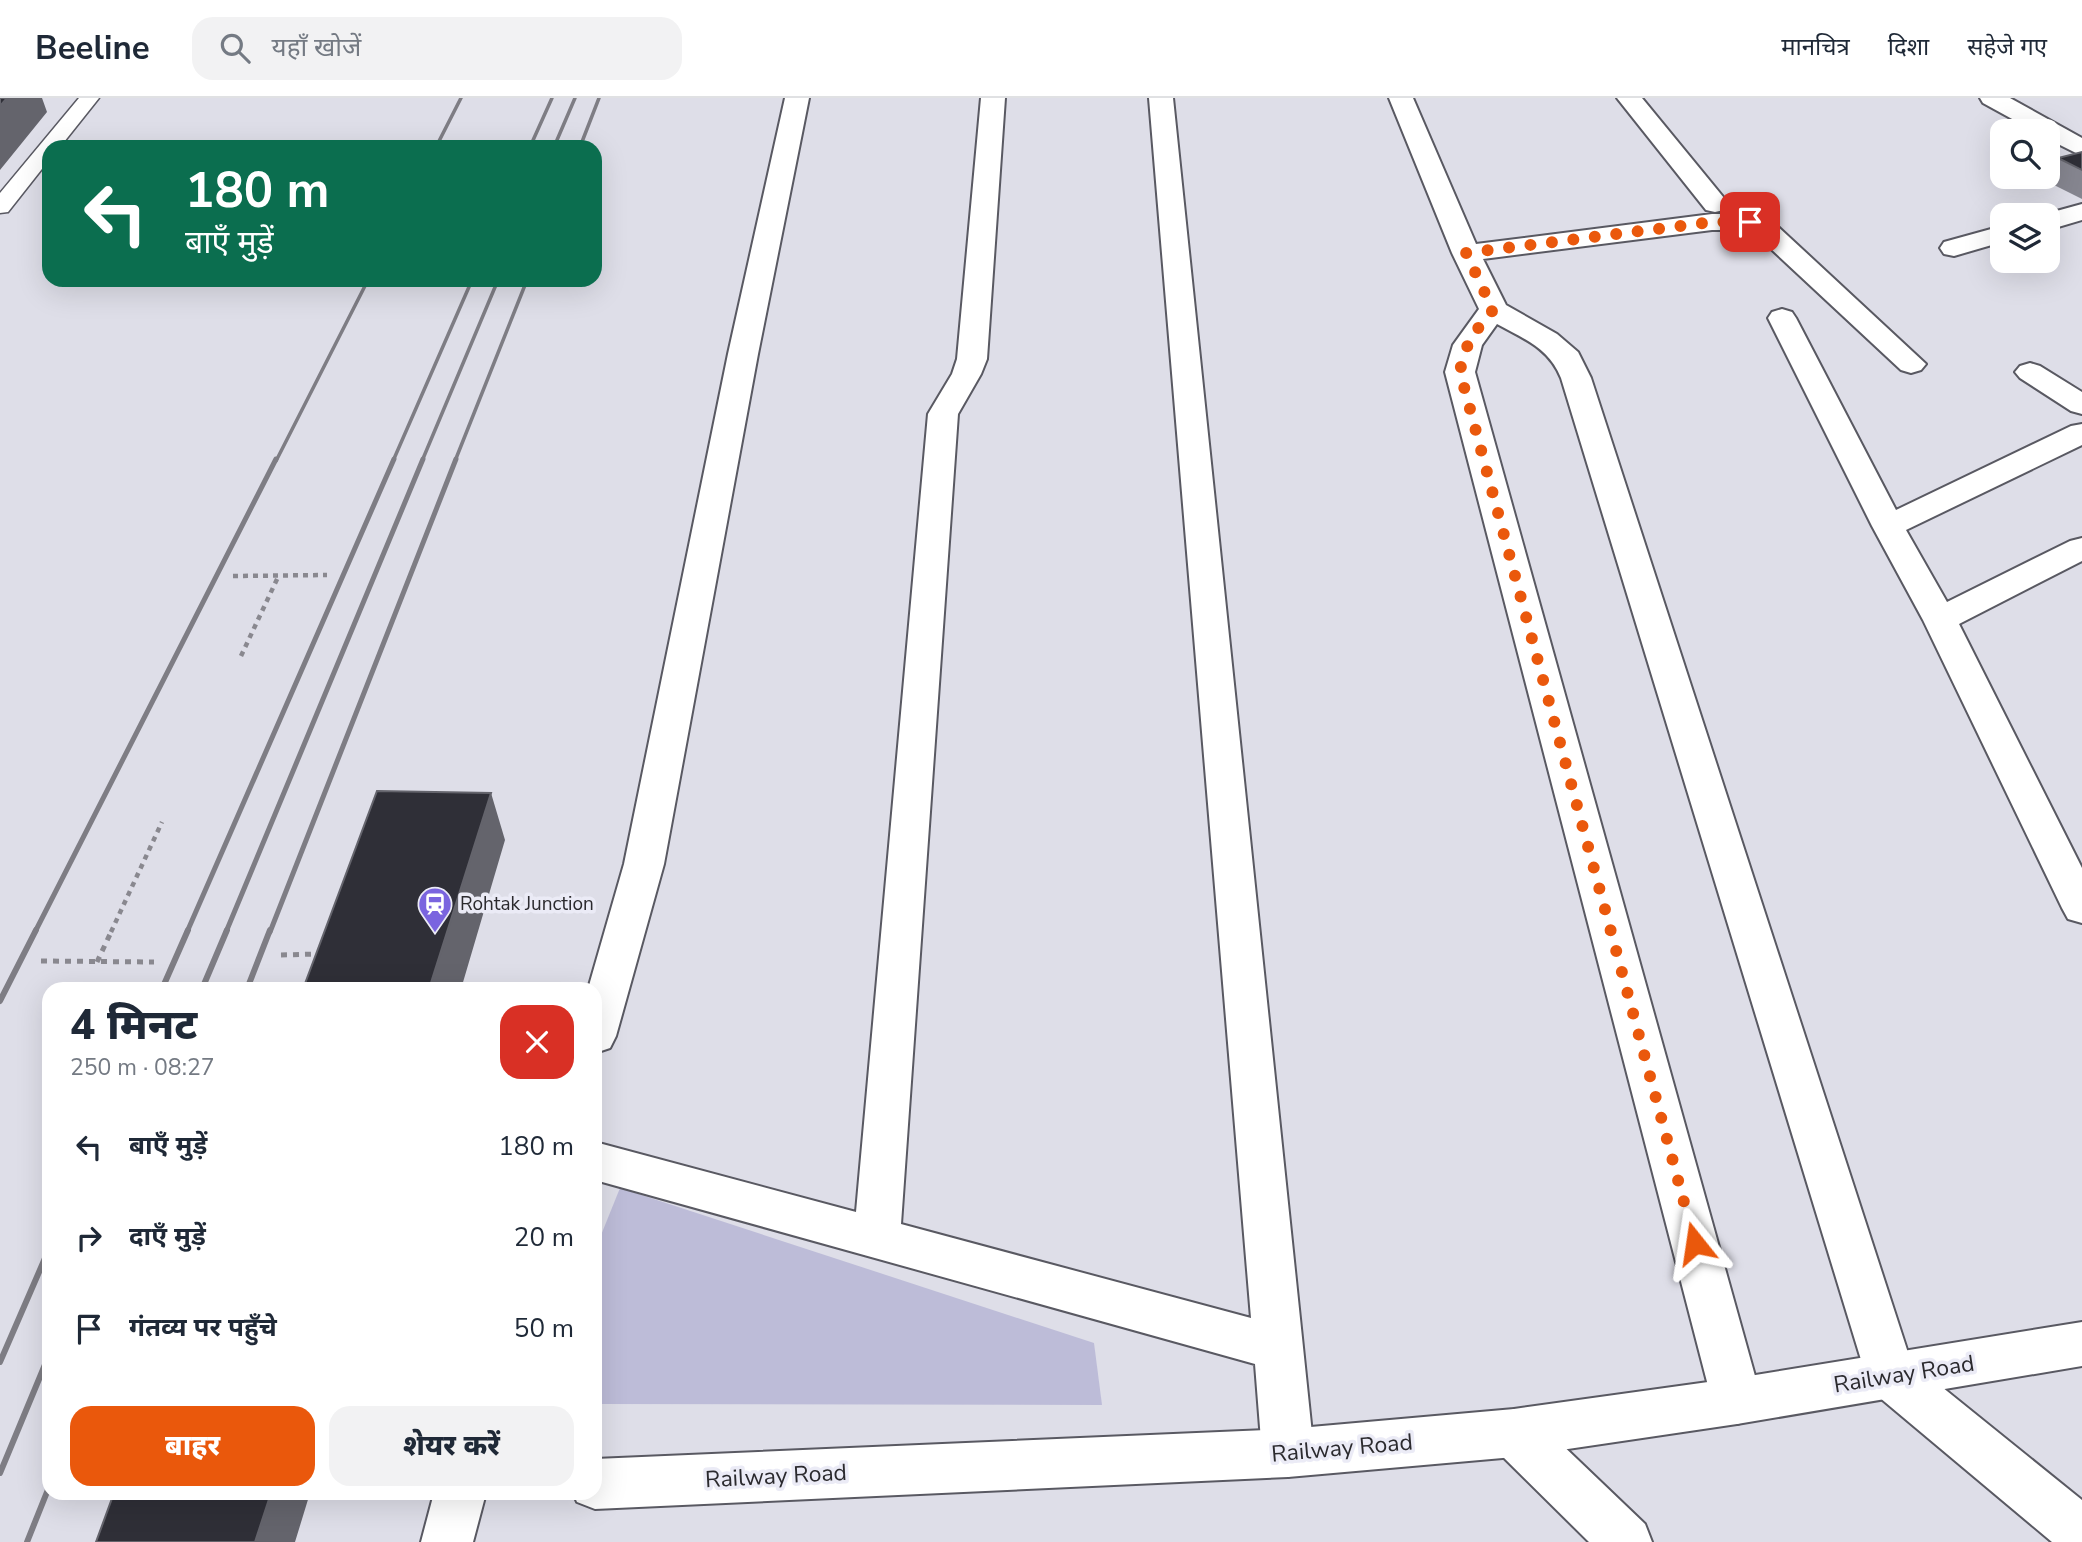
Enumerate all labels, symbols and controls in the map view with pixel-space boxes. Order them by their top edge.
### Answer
search box [192,17,682,80]
text: Beeline [35,26,150,71]
icon: search [216,29,254,67]
text: यहाँ खोजें [272,30,361,65]
text: मानचित्र [1781,31,1850,63]
text: दिशा [1888,31,1929,63]
text: सहेजे गए [1967,31,2047,63]
map controls [1990,119,2060,273]
button: search [1990,119,2060,189]
text: 180 m [185,157,329,224]
icon: left [70,168,161,259]
pin [1720,192,1780,252]
icon: arrive [1731,203,1769,241]
button: layers [1990,203,2060,273]
text: बाएँ मुड़ें [185,221,274,264]
station icon: Rohtak Junction [416,885,454,934]
place label: Rohtak Junction [460,891,594,917]
text: 4 मिनट [70,997,197,1054]
button: close [500,1005,574,1079]
text: 250 m · 08:27 [70,1052,215,1083]
icon: left [70,1128,108,1166]
text: बाएँ मुड़ें [129,1128,207,1163]
text: 180 m [498,1129,574,1164]
position arrow [1658,1206,1732,1280]
icon: right [70,1219,108,1257]
text: दाएँ मुड़ें [129,1219,206,1254]
text: 20 m [514,1220,574,1255]
icon: arrive [70,1310,108,1348]
text: गंतव्य पर पहुँचे [129,1310,277,1345]
text: 50 m [514,1311,574,1346]
street label: Railway Road [1832,1348,1976,1400]
button: बाहर [70,1406,315,1486]
button: शेयर करें [329,1406,574,1486]
street label: Railway Road [1270,1426,1414,1470]
street label: Railway Road [704,1457,848,1495]

